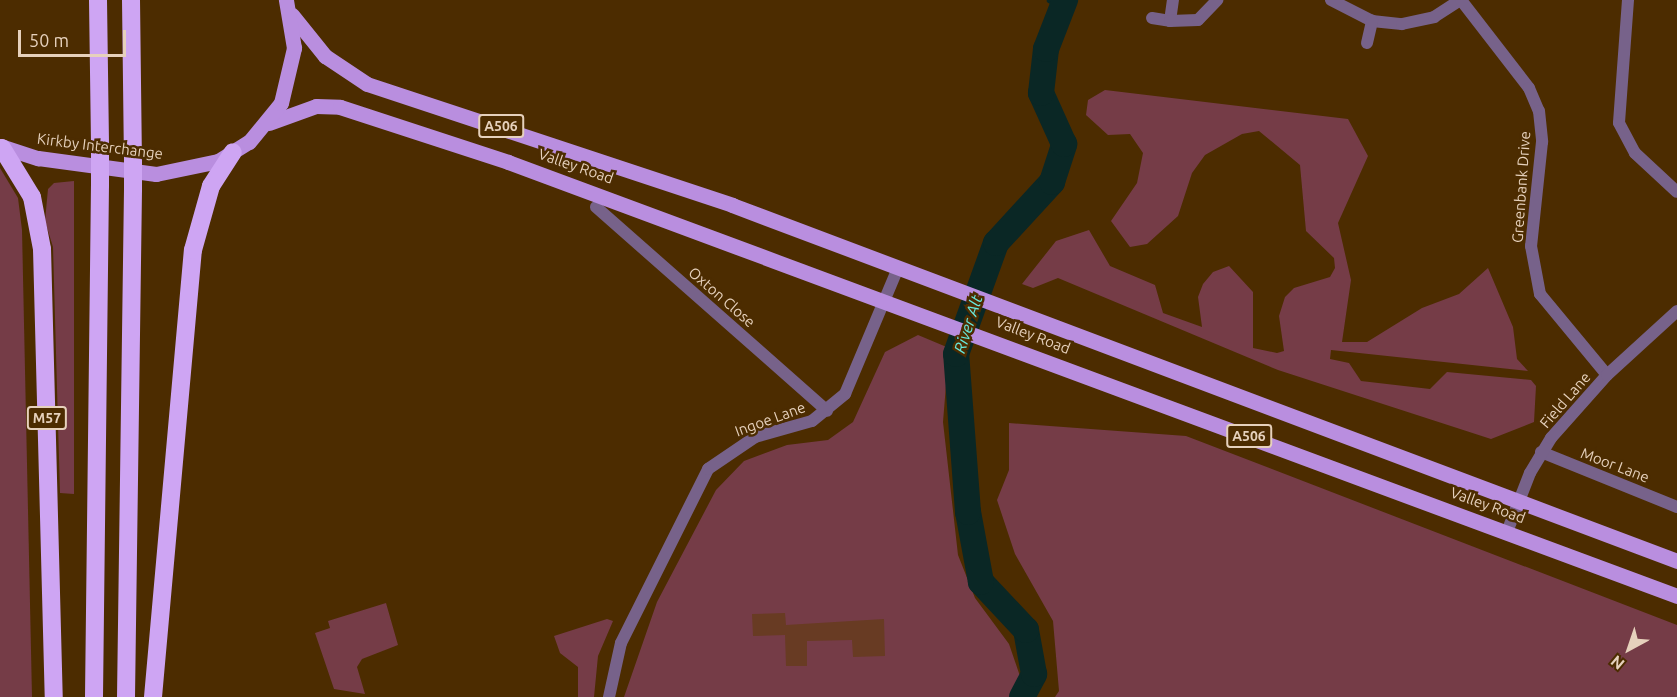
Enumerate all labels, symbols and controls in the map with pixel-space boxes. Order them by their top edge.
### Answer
scale bar [21,18,129,56]
text: 50 m [29,30,69,50]
road number: A506 [477,115,525,137]
street label: Kirkby Interchange [36,129,164,163]
street label: Greenbank Drive [1508,130,1534,244]
street label: Valley Road [536,145,616,187]
street label: Oxton Close [685,263,759,331]
water label: River Alt [950,292,986,356]
street label: Valley Road [993,313,1073,357]
street label: Field Lane [1536,368,1594,432]
street label: Ingoe Lane [732,398,808,440]
road number: M57 [26,407,68,429]
road number: A506 [1225,425,1273,447]
street label: Moor Lane [1578,444,1652,486]
street label: Valley Road [1448,483,1528,527]
north arrow [1599,619,1659,679]
text: N [1607,652,1628,674]

